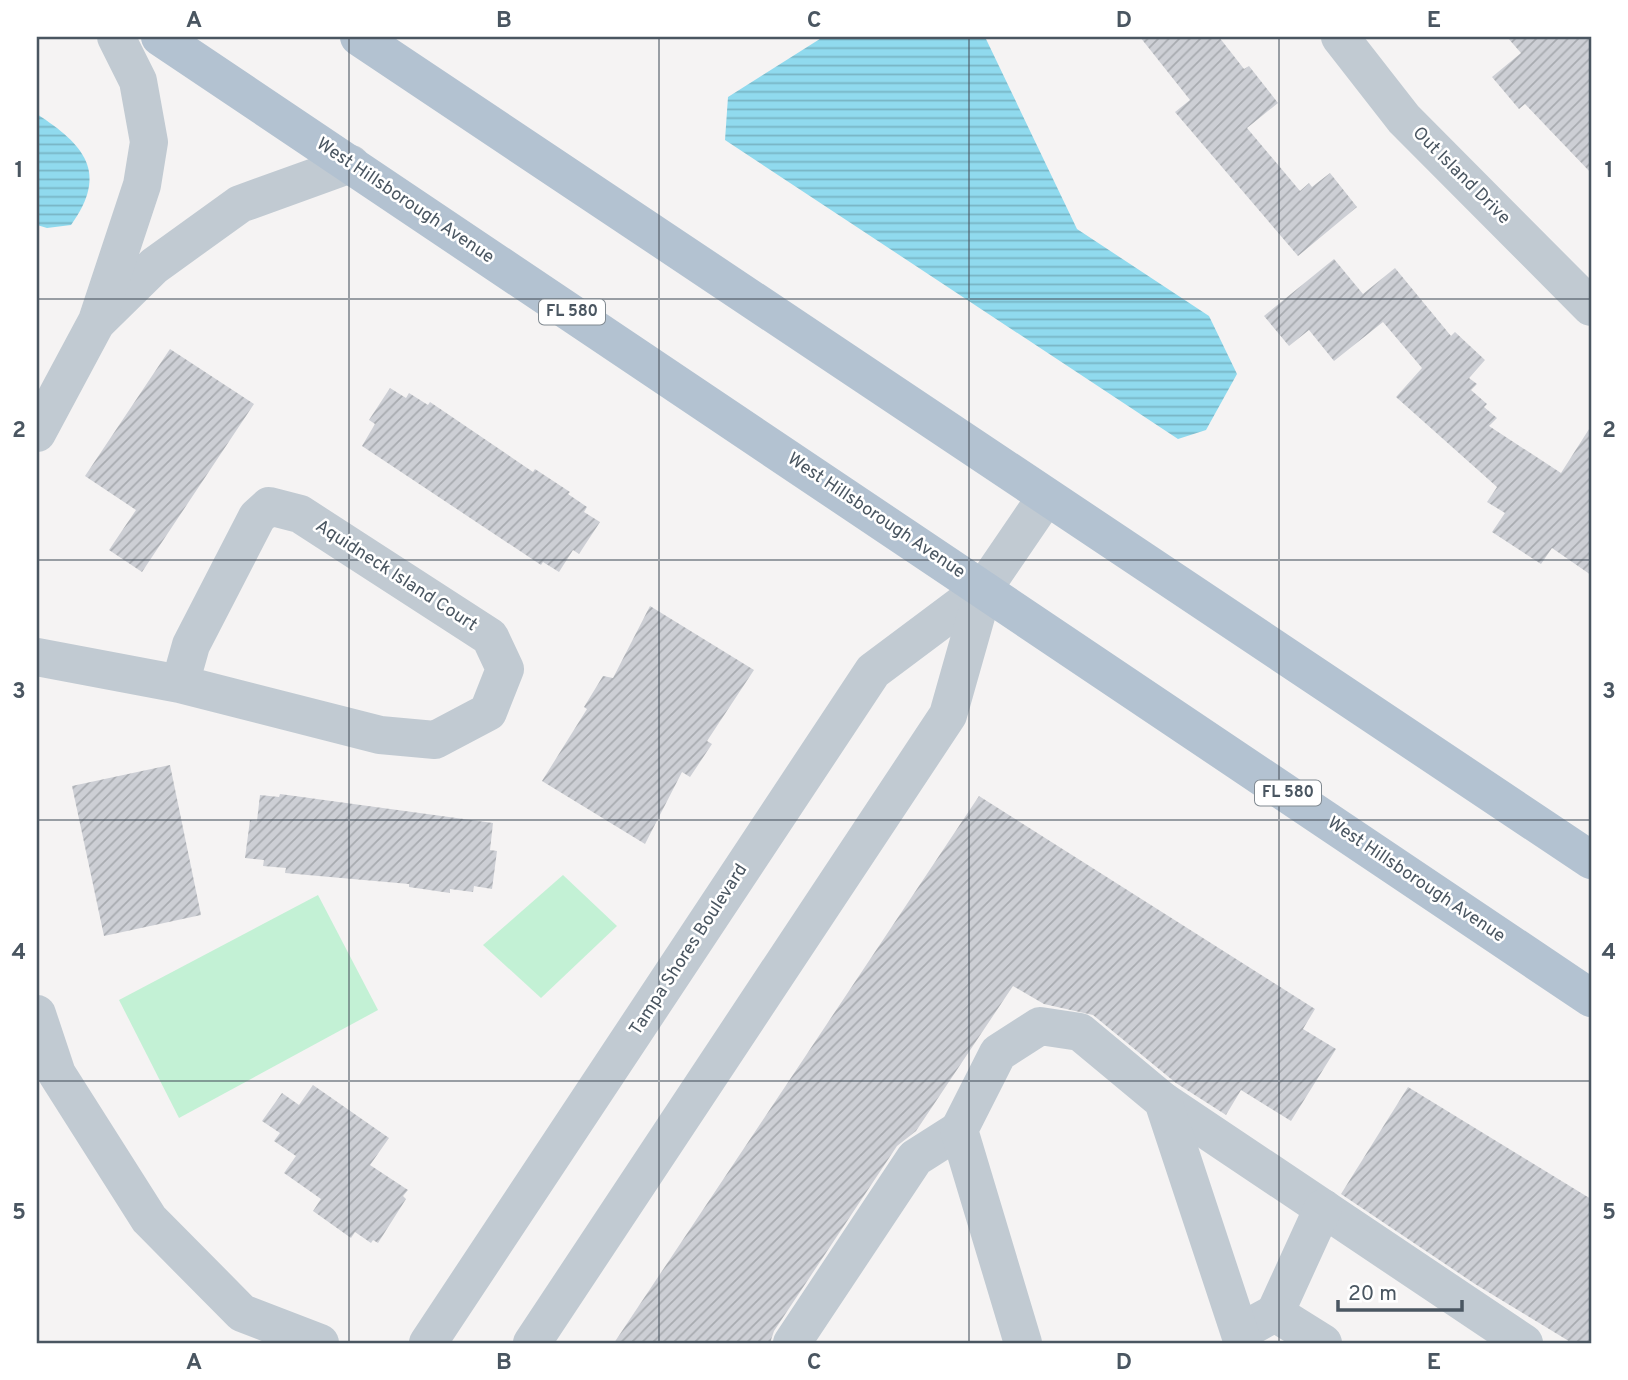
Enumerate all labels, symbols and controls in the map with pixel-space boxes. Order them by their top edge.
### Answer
text: A [186,7,202,36]
text: B [496,7,512,36]
text: C [807,7,821,36]
text: D [1116,7,1132,36]
text: E [1427,7,1441,36]
street label: Out Island Drive [1407,122,1515,230]
street label: West Hillsborough Avenue [312,133,498,269]
text: 1 [14,157,24,186]
text: 1 [1604,157,1614,186]
road number: FL 580 [539,300,605,324]
text: 2 [12,417,26,446]
text: 2 [1602,417,1616,446]
street label: West Hillsborough Avenue [783,448,969,584]
street label: Aquidneck Island Court [311,515,481,637]
text: 3 [12,678,26,707]
text: 3 [1602,678,1616,707]
road number: FL 580 [1255,780,1321,806]
street label: West Hillsborough Avenue [1323,812,1509,948]
street label: Tampa Shores Boulevard [625,860,753,1040]
text: 4 [12,939,26,968]
text: 4 [1602,939,1616,968]
text: 5 [12,1199,26,1228]
text: 5 [1602,1199,1616,1228]
scale bar [1338,1268,1462,1312]
text: 20 m [1348,1281,1397,1308]
text: A [186,1349,202,1378]
text: B [496,1349,512,1378]
text: C [807,1349,821,1378]
text: D [1116,1349,1132,1378]
text: E [1427,1349,1441,1378]

